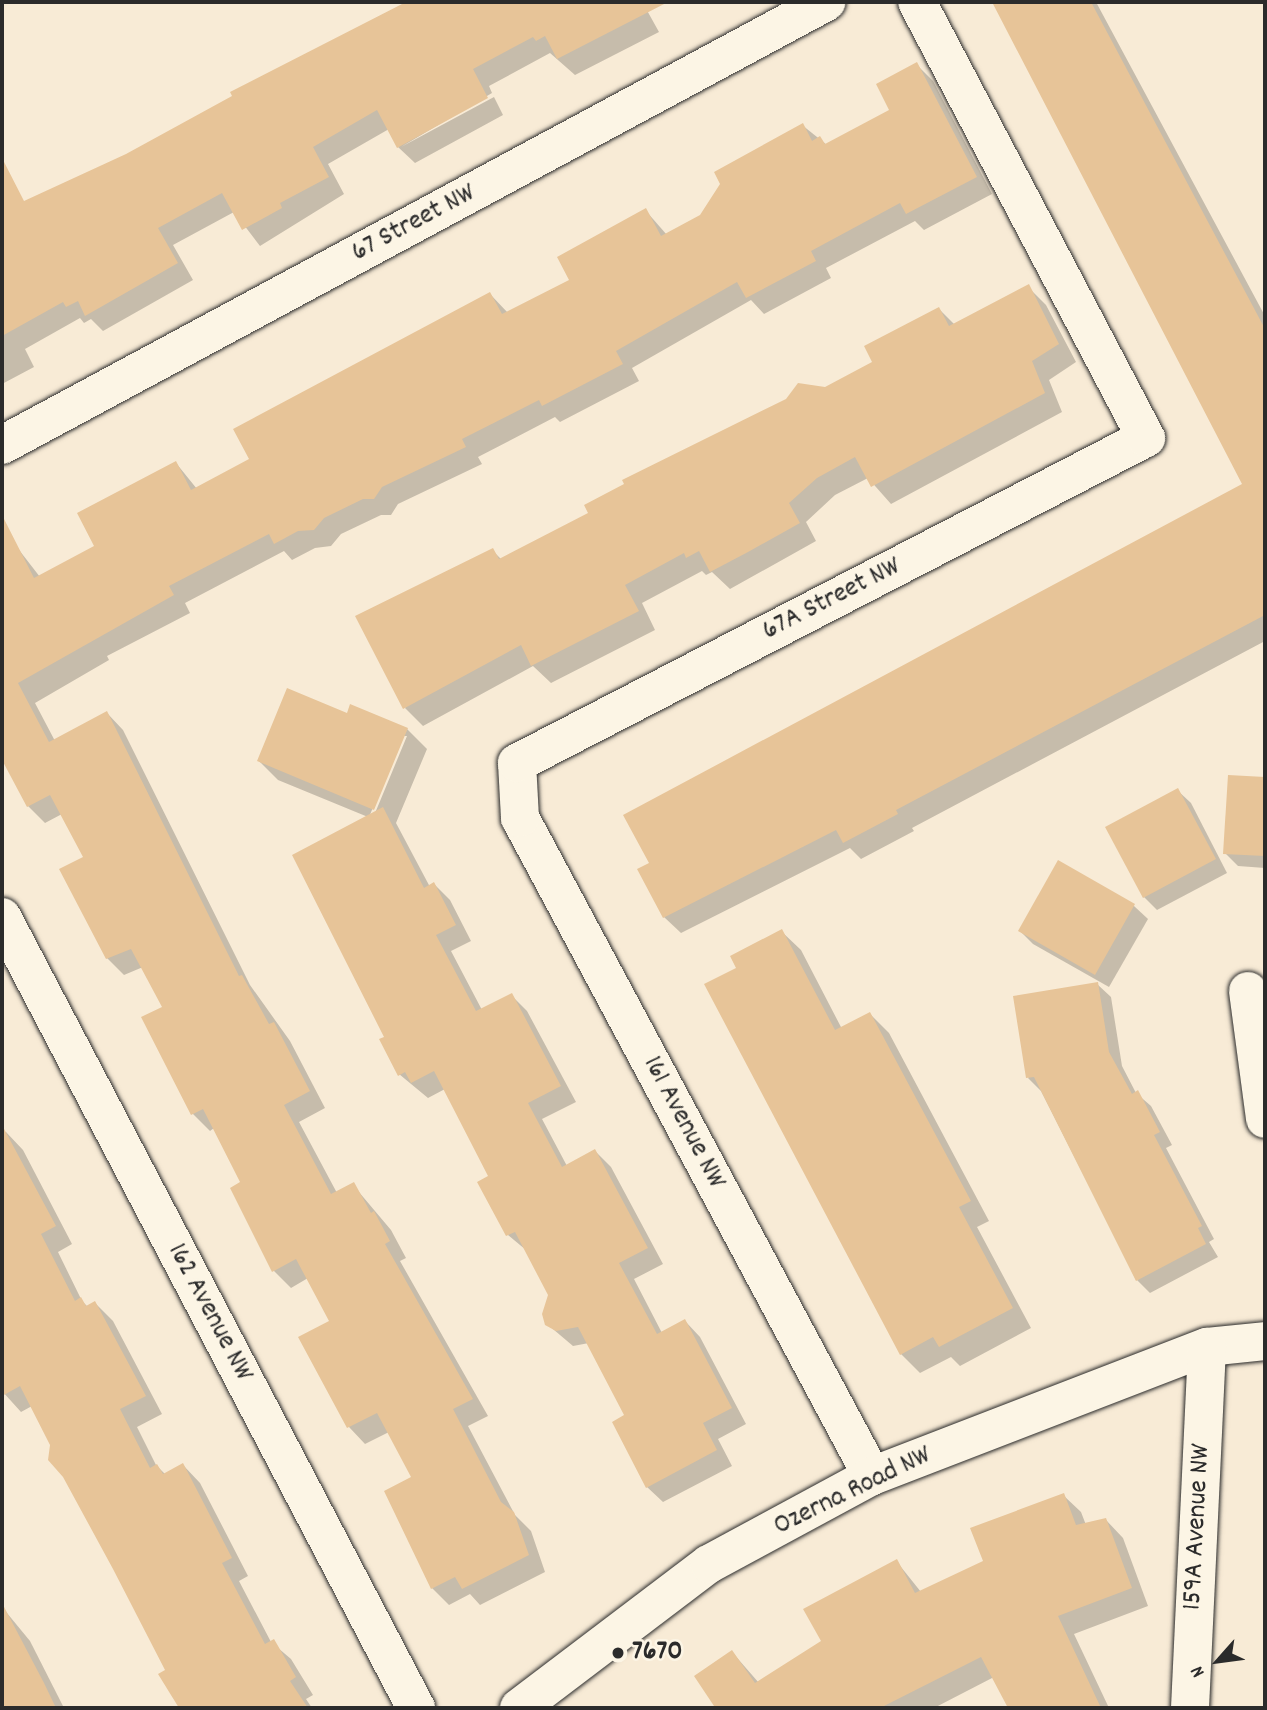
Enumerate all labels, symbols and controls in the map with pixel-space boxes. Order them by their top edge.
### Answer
street label: 67 Street NW [346,177,482,271]
street label: 67A Street NW [757,551,907,649]
street label: 161 Avenue NW [634,1051,732,1195]
street label: 162 Avenue NW [159,1238,259,1388]
street label: Ozerna Road NW [769,1440,937,1544]
street label: 159A Avenue NW [1177,1443,1219,1611]
north arrow [1183,1626,1253,1696]
place label: 7670 [632,1636,682,1670]
marker: 7670 [610,1645,626,1661]
text: N [1185,1661,1213,1682]

